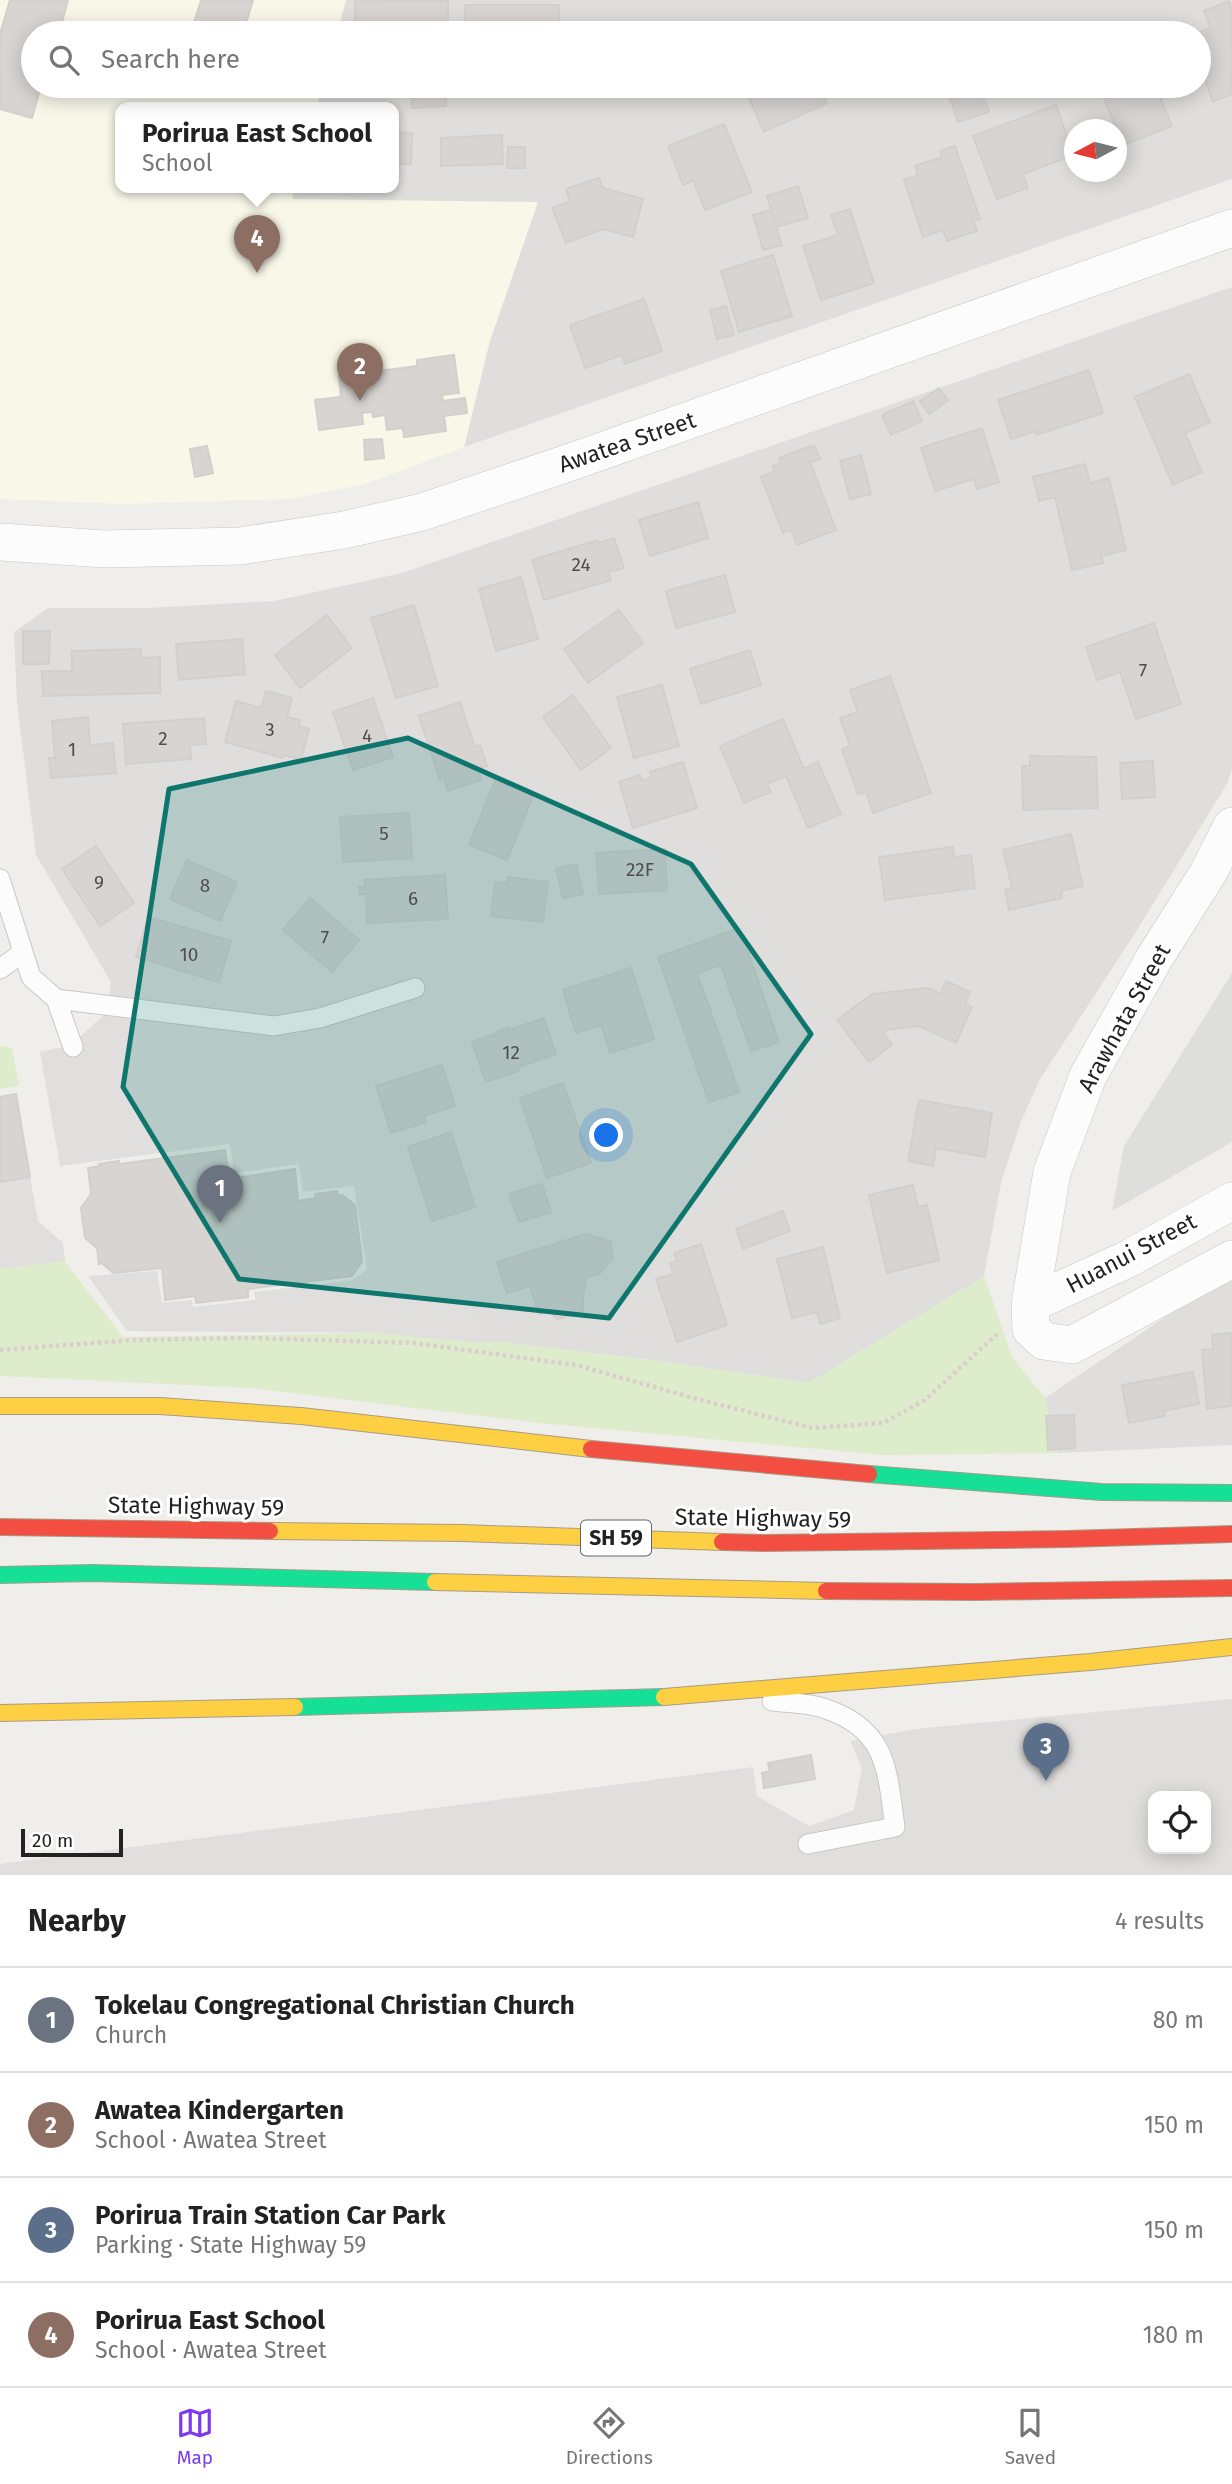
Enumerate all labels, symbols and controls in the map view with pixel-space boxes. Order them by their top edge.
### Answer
search box [21,21,1211,98]
icon: search [45,41,83,79]
text: Search here [101,44,240,75]
popup [115,102,399,193]
text: Porirua East School [142,118,372,149]
north arrow [1064,119,1127,182]
text: School [142,149,213,177]
pin: 4 [234,215,280,273]
pin: 2 [337,343,383,401]
street label: Awatea Street [555,405,700,479]
house number: 24 [571,553,591,576]
house number: 7 [1139,659,1147,682]
house number: 3 [265,718,275,741]
house number: 4 [362,724,372,747]
house number: 2 [158,727,168,750]
house number: 1 [68,738,76,761]
house number: 5 [379,822,389,845]
house number: 22F [626,858,654,881]
house number: 9 [94,871,104,894]
house number: 8 [200,874,210,897]
house number: 6 [408,887,418,910]
house number: 7 [321,926,329,949]
street label: Arawhata Street [1072,938,1177,1097]
house number: 10 [180,943,198,966]
house number: 12 [502,1041,520,1064]
your location [589,1118,623,1152]
pin: 1 [197,1165,243,1223]
street label: Huanui Street [1061,1207,1201,1299]
street label: State Highway 59 [108,1490,284,1522]
street label: State Highway 59 [675,1502,851,1534]
road number: SH 59 [581,1520,651,1556]
pin: 3 [1023,1723,1069,1781]
map controls [1148,1791,1211,1854]
button: locate [1148,1791,1211,1854]
scale bar [21,1826,122,1858]
text: 20 m [32,1829,73,1852]
text: Nearby [28,1903,126,1939]
text: 4 results [1115,1907,1204,1935]
text: Tokelau Congregational Christian Church [95,1990,575,2021]
text: 1 [46,2006,56,2034]
text: 80 m [1153,2006,1204,2034]
text: Church [95,2021,167,2049]
text: Awatea Kindergarten [95,2095,344,2126]
text: 2 [45,2111,57,2139]
text: 150 m [1144,2111,1204,2139]
text: School · Awatea Street [95,2126,327,2154]
text: Porirua Train Station Car Park [95,2200,445,2231]
text: 3 [45,2216,57,2244]
text: 150 m [1144,2216,1204,2244]
text: Parking · State Highway 59 [95,2231,366,2259]
text: Porirua East School [95,2305,325,2336]
text: 4 [45,2321,58,2349]
text: 180 m [1143,2321,1204,2349]
text: School · Awatea Street [95,2336,327,2364]
tab: Map [176,2404,214,2469]
tab: Directions [566,2404,653,2469]
tab: Saved [1005,2404,1056,2469]

